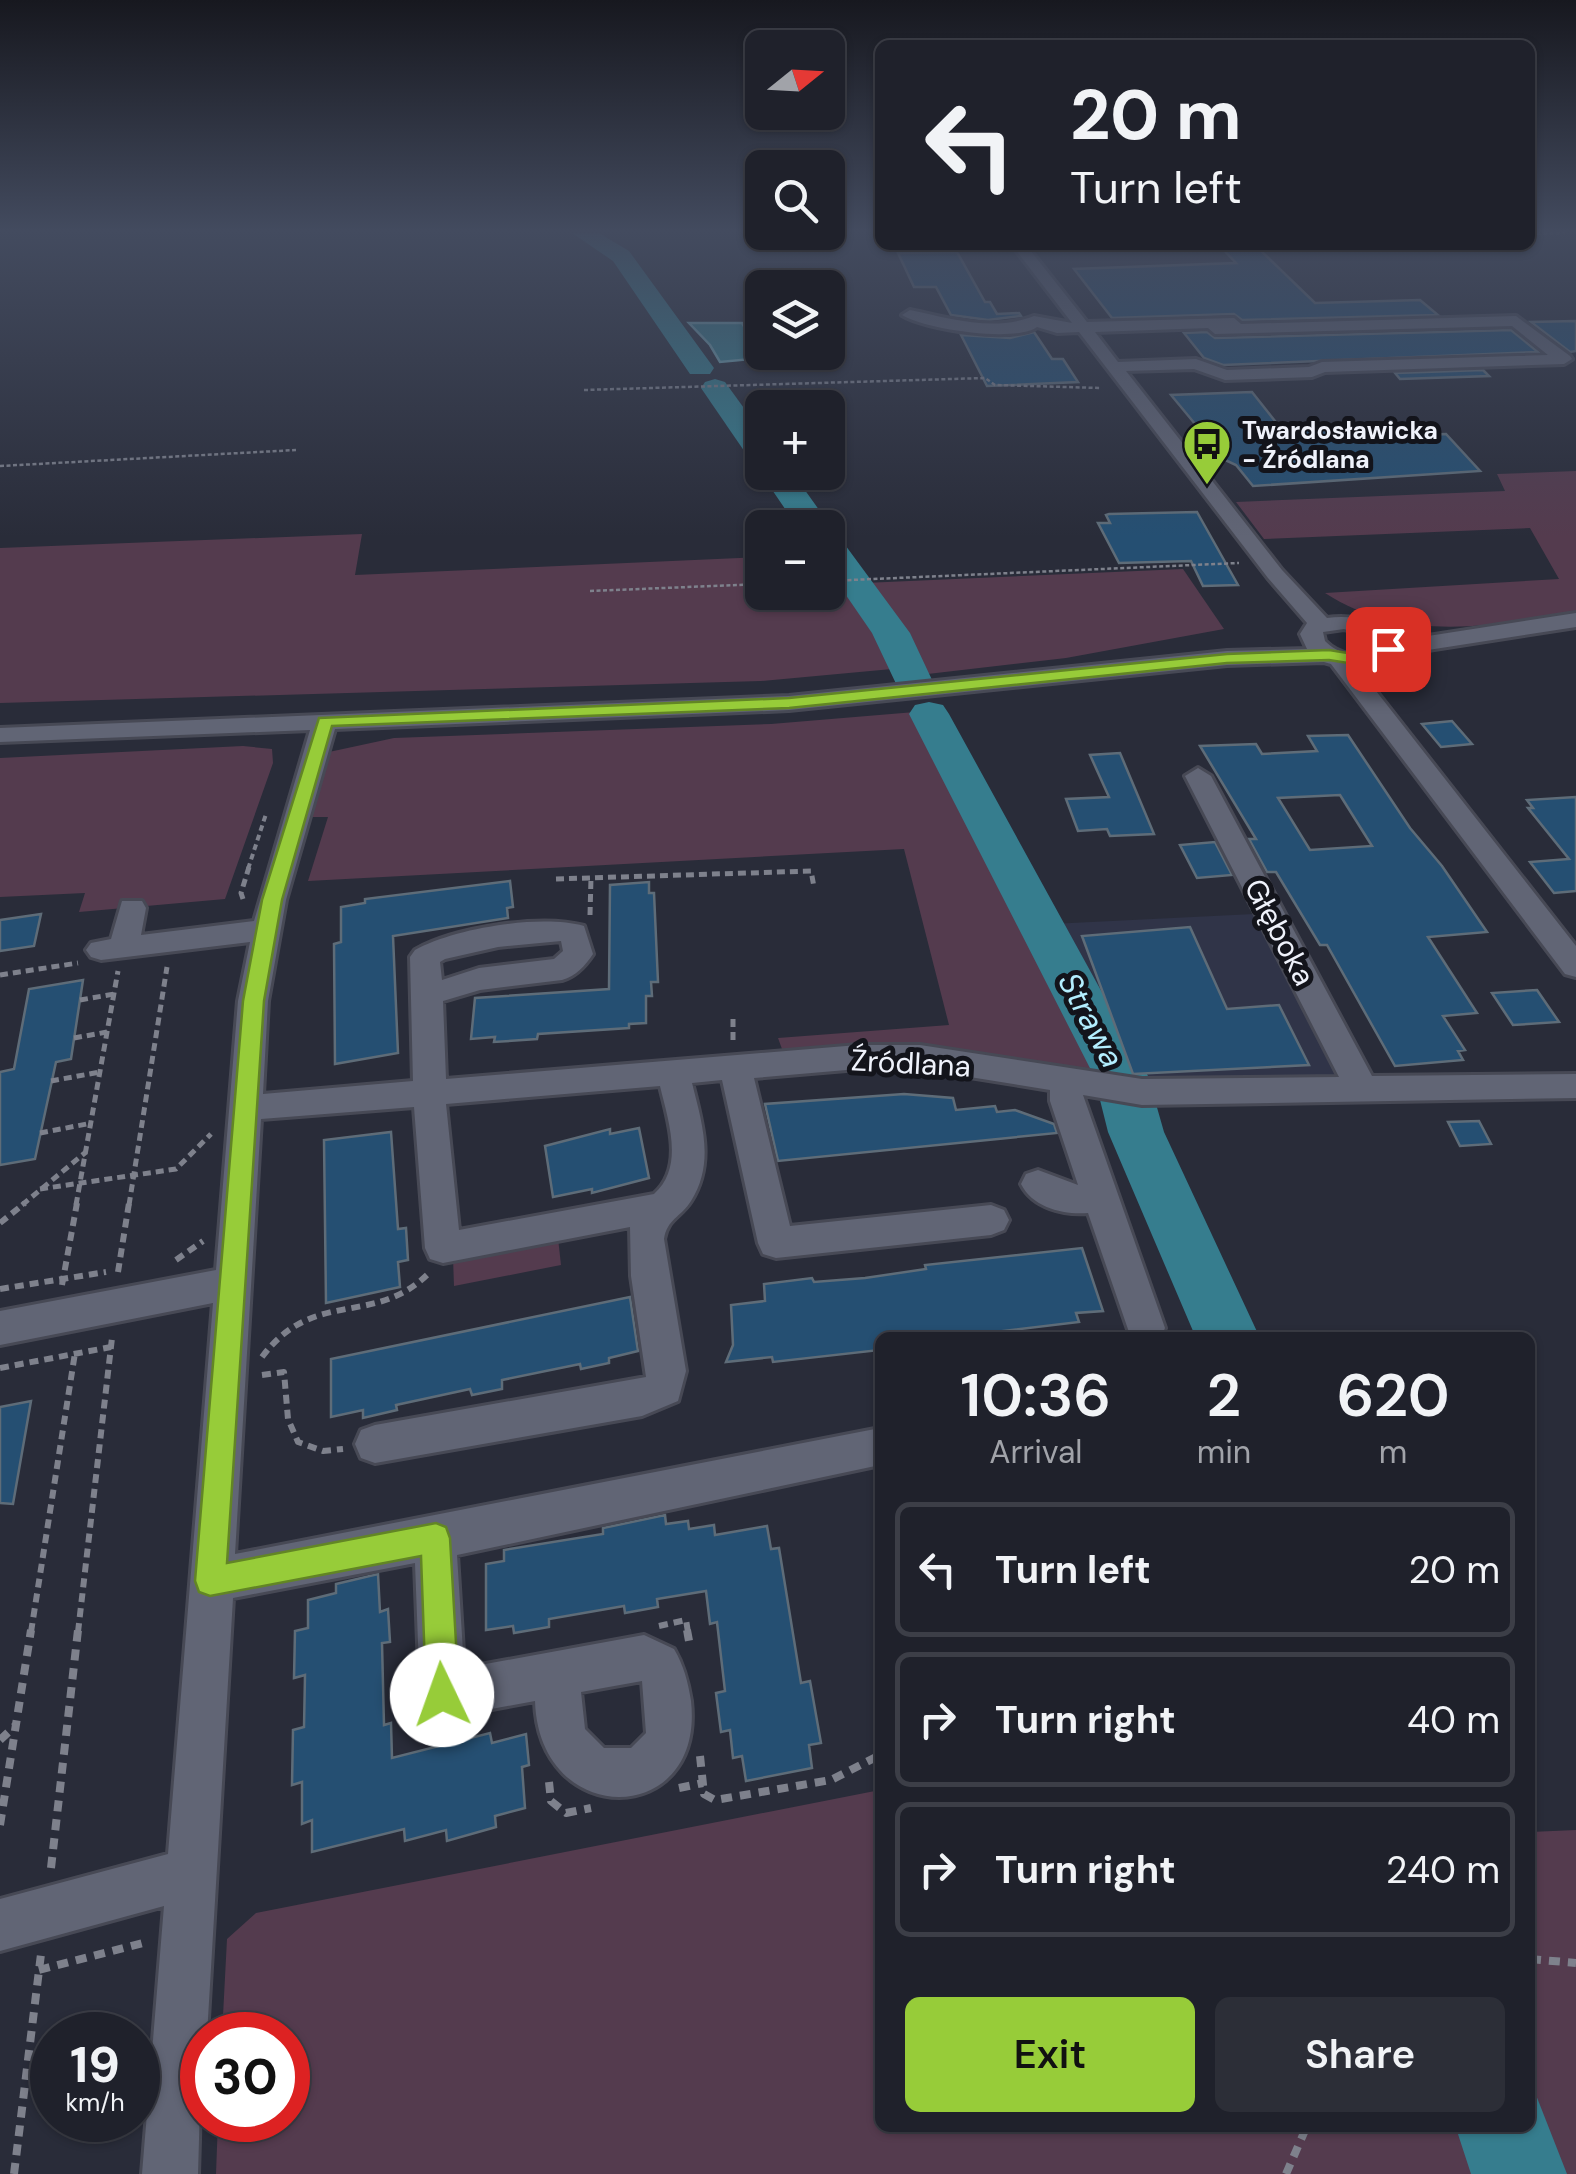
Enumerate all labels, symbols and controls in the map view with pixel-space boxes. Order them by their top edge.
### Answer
north arrow [745,30,845,130]
map controls [745,30,845,610]
text: 20 m [1070,70,1242,161]
icon: left [905,80,1035,210]
button: search [745,150,845,250]
text: Turn left [1070,158,1242,217]
button: layers [745,270,845,370]
button: + [745,390,845,490]
place label: Twardosławicka - Źródlana [1242,414,1438,476]
bus stop icon: Twardosławicka - Źródlana [1181,418,1233,486]
button: − [745,510,845,610]
pin [1346,607,1431,692]
icon: arrive [1361,622,1416,677]
street label: Głęboka [1236,872,1324,992]
water label: Strawa [1048,965,1134,1075]
street label: Źródlana [850,1040,972,1086]
text: 10:36 [960,1356,1111,1435]
text: 2 [1207,1356,1241,1435]
text: 620 [1336,1356,1450,1435]
text: Arrival [989,1431,1082,1473]
text: min [1197,1431,1251,1473]
text: m [1379,1431,1407,1473]
icon: left [910,1542,965,1597]
text: Turn left [995,1545,1151,1595]
text: 20 m [1409,1545,1500,1595]
position arrow [390,1643,494,1747]
icon: right [910,1692,965,1747]
text: Turn right [995,1695,1176,1745]
text: 40 m [1407,1695,1500,1745]
icon: right [910,1842,965,1897]
text: Turn right [995,1845,1176,1895]
text: 240 m [1386,1845,1500,1895]
button: Exit [905,1997,1195,2112]
button: Share [1215,1997,1505,2112]
speed limit sign: 30 [180,2012,310,2142]
text: 19 [70,2032,120,2098]
text: km/h [65,2086,125,2119]

